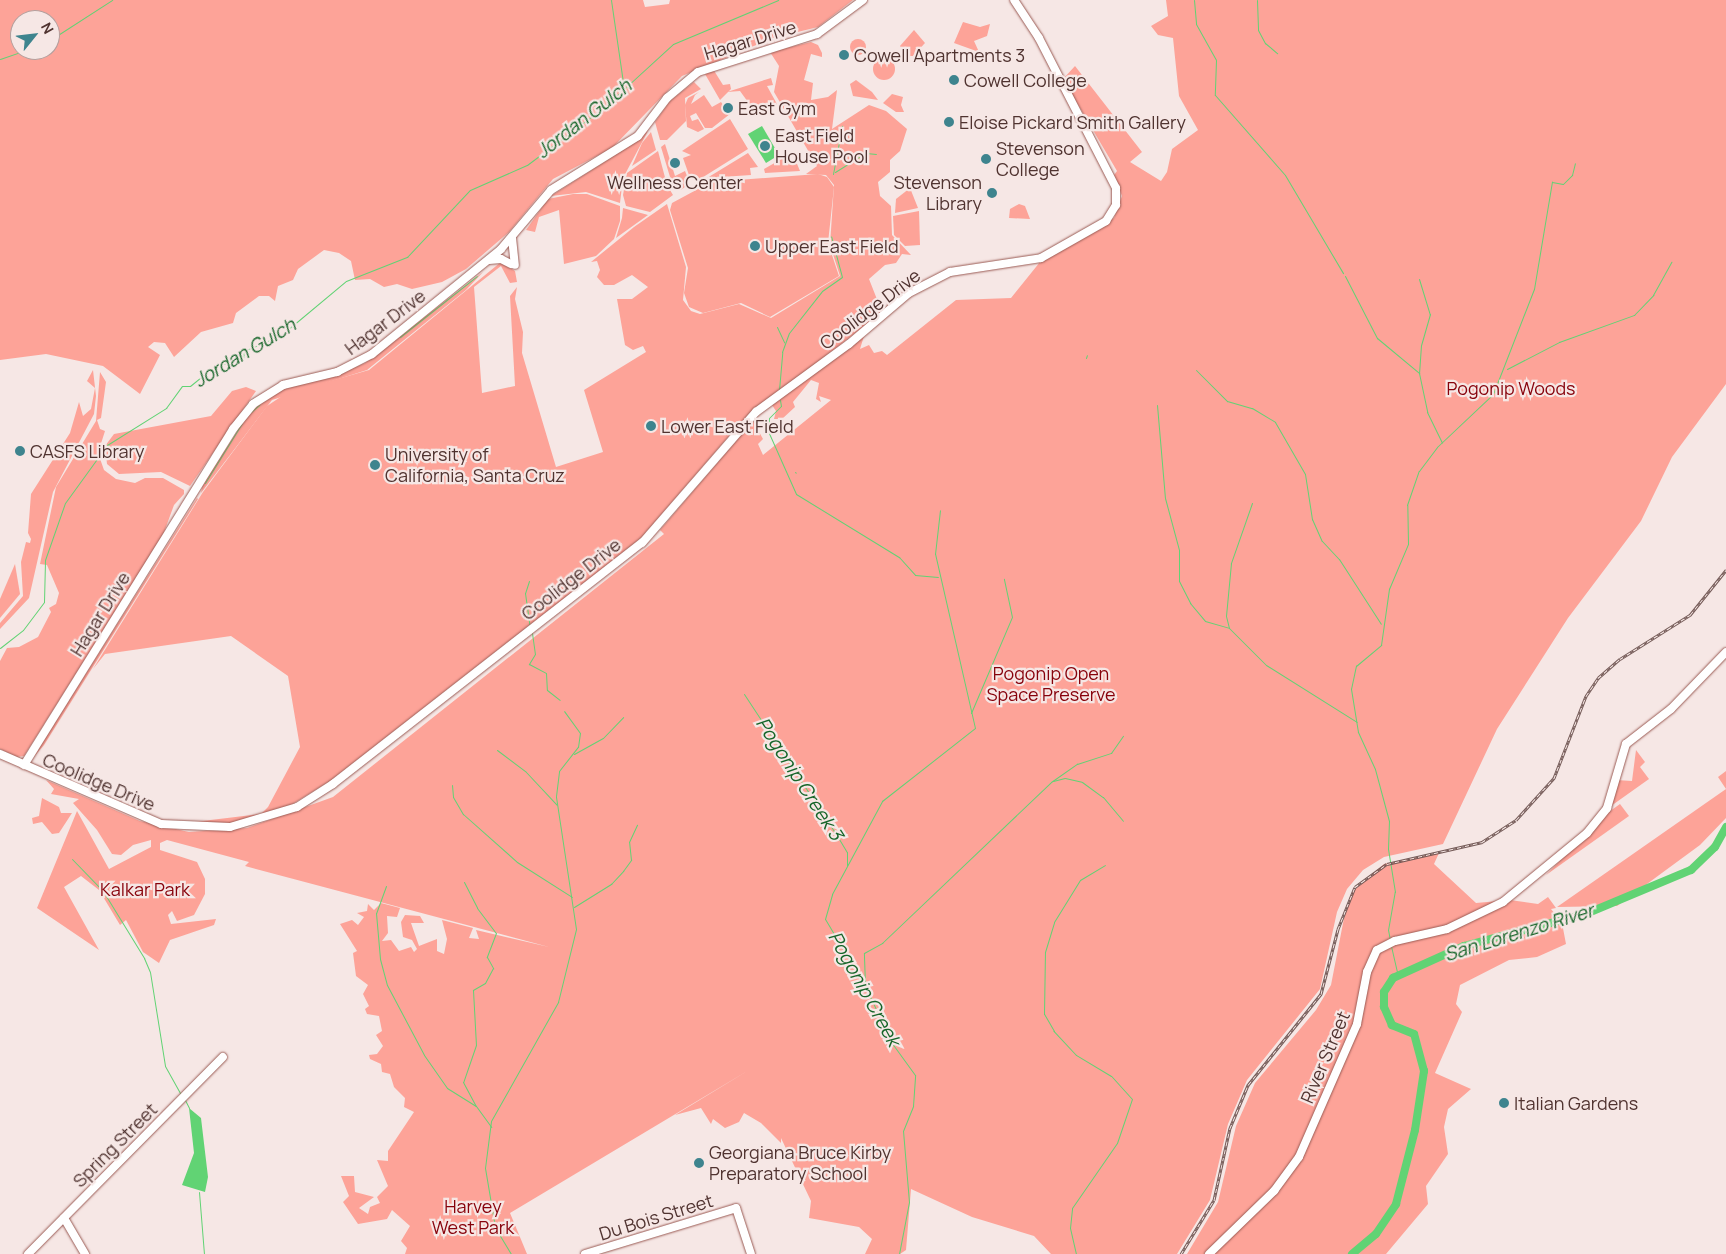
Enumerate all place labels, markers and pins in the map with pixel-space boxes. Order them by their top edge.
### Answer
place label: Cowell Apartments 3 [854,44,1025,66]
marker: Cowell Apartments 3 [838,49,850,61]
place label: Cowell College [964,69,1087,91]
marker: Cowell College [948,74,960,86]
place label: East Gym [738,97,816,119]
marker: East Gym [722,102,734,114]
place label: Eloise Pickard Smith Gallery [959,111,1186,133]
marker: Eloise Pickard Smith Gallery [943,116,955,128]
place label: East Field House Pool [775,125,869,168]
place label: Stevenson College [996,138,1085,180]
marker: East Field House Pool [759,140,771,152]
marker: Stevenson College [980,153,992,165]
marker: Wellness Center [669,157,681,169]
place label: Wellness Center [607,171,743,193]
place label: Stevenson Library [893,172,982,214]
marker: Stevenson Library [986,187,998,199]
place label: Upper East Field [765,235,899,257]
marker: Upper East Field [749,240,761,252]
place label: Lower East Field [661,415,794,437]
marker: Lower East Field [645,420,657,432]
place label: CASFS Library [30,440,144,462]
place label: University of California, Santa Cruz [385,444,565,486]
marker: CASFS Library [14,445,26,457]
marker: University of California, Santa Cruz [369,459,381,471]
place label: Italian Gardens [1514,1092,1638,1114]
marker: Italian Gardens [1498,1097,1510,1109]
place label: Georgiana Bruce Kirby Preparatory School [709,1142,891,1184]
marker: Georgiana Bruce Kirby Preparatory School [693,1157,705,1169]

